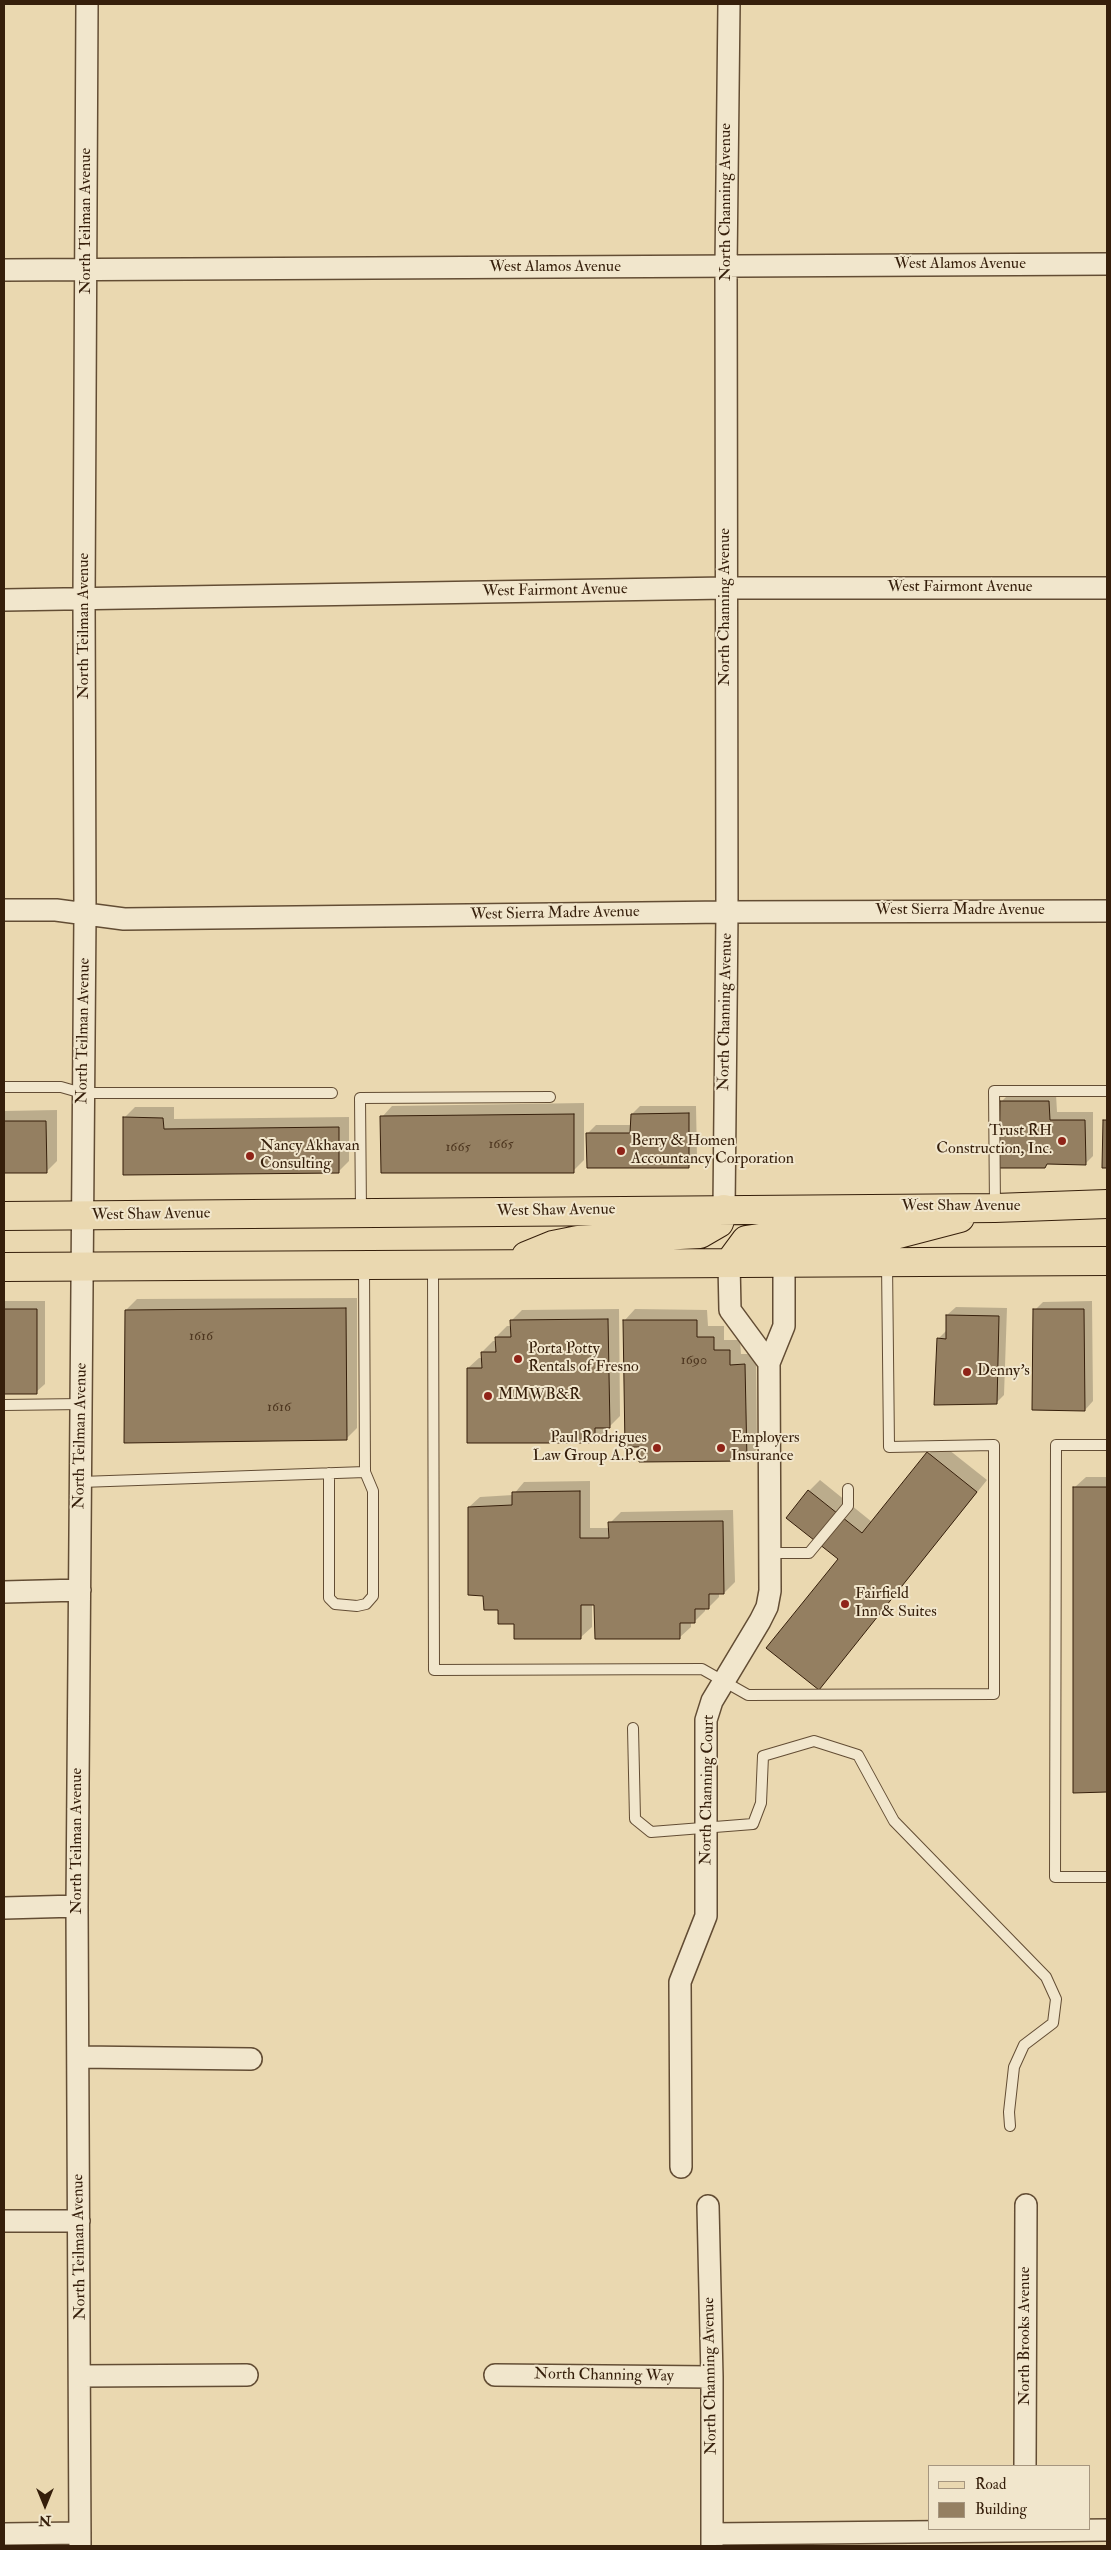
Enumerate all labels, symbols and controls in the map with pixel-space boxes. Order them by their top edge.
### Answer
street label: North Channing Avenue [717,123,737,281]
street label: North Teilman Avenue [77,148,97,294]
street label: West Alamos Avenue [894,255,1026,275]
street label: West Alamos Avenue [489,258,621,278]
street label: North Channing Avenue [716,528,736,686]
street label: North Teilman Avenue [75,553,95,699]
street label: West Fairmont Avenue [887,578,1033,598]
street label: West Fairmont Avenue [482,580,628,602]
street label: West Sierra Madre Avenue [875,901,1045,921]
street label: West Sierra Madre Avenue [470,903,640,925]
street label: North Channing Avenue [715,933,737,1091]
street label: North Teilman Avenue [73,958,95,1104]
place label: Trust RH Construction, Inc. [936,1122,1052,1160]
place label: Berry & Homen Accountancy Corporation [631,1132,794,1170]
marker: Trust RH Construction, Inc. [1056,1135,1068,1147]
place label: Nancy Akhavan Consulting [260,1137,360,1175]
house number: 1665 [488,1137,514,1153]
house number: 1665 [445,1140,471,1156]
marker: Berry & Homen Accountancy Corporation [615,1145,627,1157]
marker: Nancy Akhavan Consulting [244,1150,256,1162]
street label: West Shaw Avenue [902,1197,1020,1217]
street label: West Shaw Avenue [496,1200,616,1222]
street label: West Shaw Avenue [91,1204,211,1226]
house number: 1616 [189,1329,213,1345]
place label: Porta Potty Rentals of Fresno [528,1340,639,1378]
marker: Porta Potty Rentals of Fresno [512,1353,524,1365]
house number: 1690 [681,1353,707,1369]
place label: Denny's [977,1362,1030,1382]
street label: North Teilman Avenue [70,1363,92,1509]
marker: Denny's [961,1366,973,1378]
place label: MMWB&R [498,1386,581,1406]
marker: MMWB&R [482,1390,494,1402]
house number: 1616 [267,1400,291,1416]
place label: Paul Rodrigues Law Group A.P.C [533,1429,647,1467]
place label: Employers Insurance [731,1429,800,1467]
marker: Paul Rodrigues Law Group A.P.C [651,1442,663,1454]
marker: Employers Insurance [715,1442,727,1454]
place label: Fairfield Inn & Suites [855,1585,937,1623]
marker: Fairfield Inn & Suites [839,1598,851,1610]
street label: North Channing Court [697,1715,719,1865]
street label: North Teilman Avenue [68,1768,88,1914]
street label: North Teilman Avenue [69,2174,91,2320]
street label: North Brooks Avenue [1016,2267,1036,2405]
street label: North Channing Avenue [700,2297,722,2455]
street label: North Channing Way [534,2365,674,2387]
legend [928,2465,1091,2530]
text: Road [975,2475,1006,2494]
north arrow [20,2480,70,2530]
text: Building [975,2500,1027,2519]
text: N [39,2512,51,2529]

